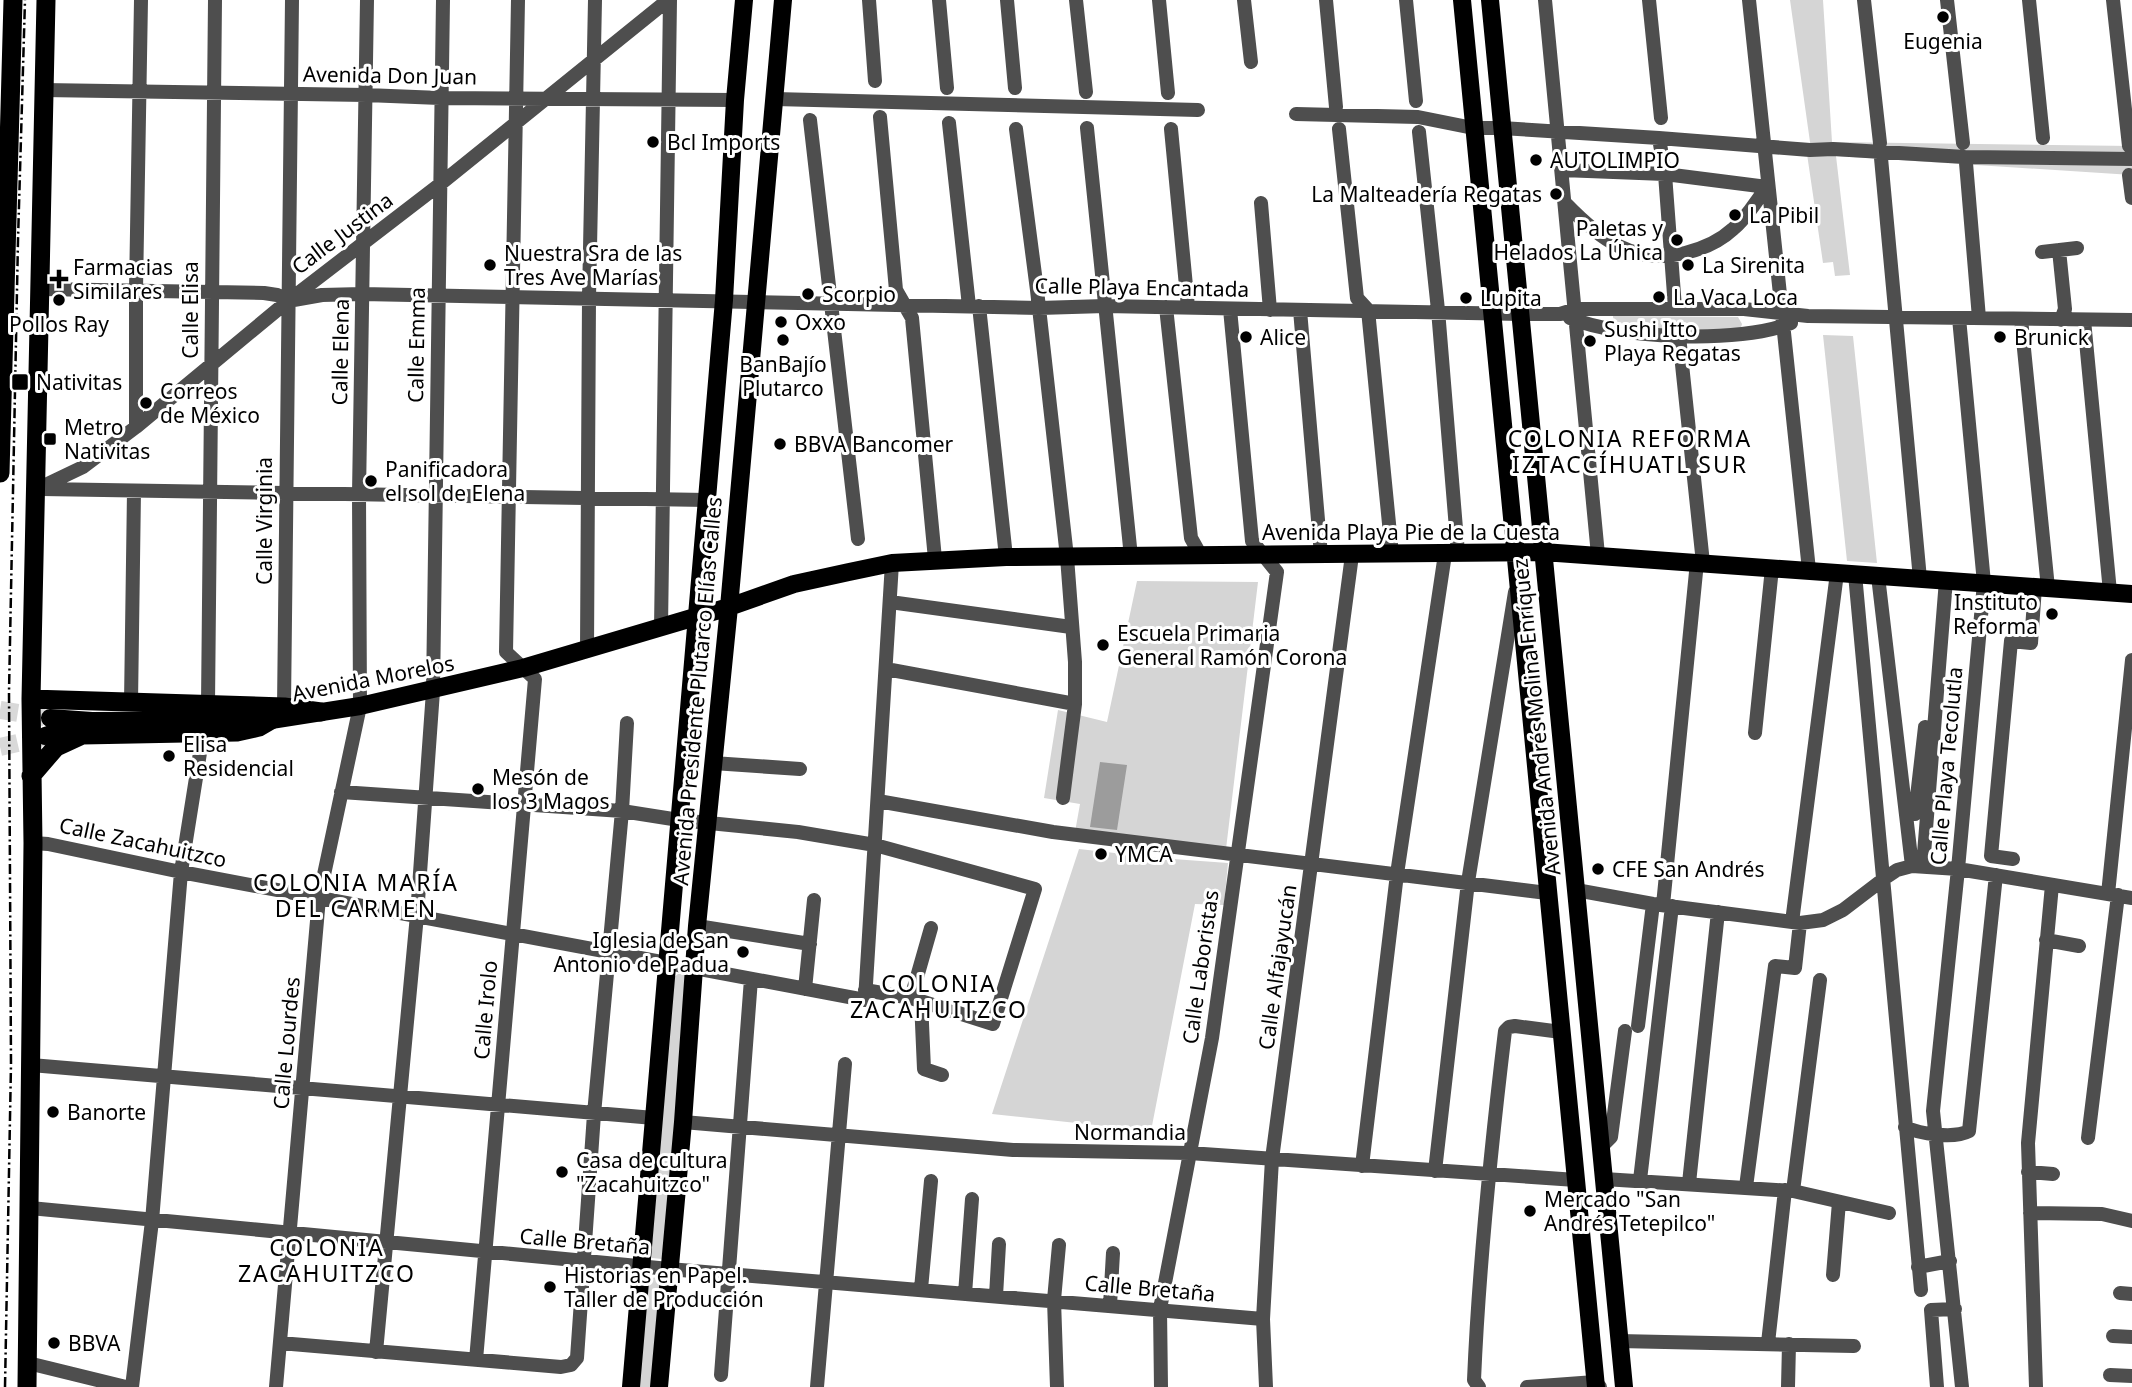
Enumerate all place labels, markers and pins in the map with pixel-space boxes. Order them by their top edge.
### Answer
marker: Eugenia [1935,9,1951,25]
place label: Eugenia [1903,27,1983,55]
place label: Bcl Imports [667,128,780,156]
marker: Bcl Imports [645,134,661,150]
place label: AUTOLIMPIO [1550,146,1680,174]
marker: AUTOLIMPIO [1528,152,1544,168]
place label: La Malteadería Regatas [1311,180,1542,208]
marker: La Malteadería Regatas [1548,186,1564,202]
place label: La Pibil [1749,201,1819,229]
marker: La Pibil [1727,207,1743,223]
place label: Paletas y Helados La Única [1493,214,1663,266]
marker: Paletas y Helados La Única [1669,232,1685,248]
place label: Nuestra Sra de las Tres Ave Marías [504,239,682,291]
place label: La Sirenita [1702,251,1805,279]
place label: Farmacias Similares [73,253,173,305]
marker: Nuestra Sra de las Tres Ave Marías [482,257,498,273]
marker: La Sirenita [1680,257,1696,273]
marker: Farmacias Similares [51,271,67,287]
place label: Scorpio [822,280,896,308]
place label: La Vaca Loca [1673,283,1798,311]
place label: Lupita [1480,284,1542,312]
marker: Scorpio [800,286,816,302]
marker: La Vaca Loca [1651,289,1667,305]
marker: Lupita [1458,290,1474,306]
marker: Pollos Ray [51,292,67,308]
place label: Oxxo [795,308,846,336]
place label: Pollos Ray [9,310,109,338]
marker: Oxxo [773,314,789,330]
place label: Sushi Itto Playa Regatas [1604,315,1741,367]
place label: Alice [1260,323,1306,351]
place label: Brunick [2014,323,2090,351]
marker: Alice [1238,329,1254,345]
marker: Brunick [1992,329,2008,345]
marker: BanBajío Plutarco [775,332,791,348]
marker: Sushi Itto Playa Regatas [1582,333,1598,349]
place label: BanBajío Plutarco [739,350,827,402]
place label: Nativitas [36,368,122,396]
marker: Nativitas [10,372,30,392]
place label: Correos de México [160,377,260,429]
marker: Correos de México [138,395,154,411]
place label: Metro Nativitas [64,413,150,465]
place label: BBVA Bancomer [794,430,954,458]
marker: Metro Nativitas [42,431,58,447]
marker: BBVA Bancomer [772,436,788,452]
place label: Panificadora el sol de Elena [385,455,525,507]
marker: Panificadora el sol de Elena [363,473,379,489]
place label: Instituto Reforma [1953,588,2038,640]
marker: Instituto Reforma [2044,606,2060,622]
place label: Escuela Primaria General Ramón Corona [1117,619,1347,671]
marker: Escuela Primaria General Ramón Corona [1095,637,1111,653]
place label: Elisa Residencial [183,730,294,782]
marker: Elisa Residencial [161,748,177,764]
place label: Mesón de los 3 Magos [492,763,610,815]
marker: Mesón de los 3 Magos [470,781,486,797]
place label: YMCA [1115,840,1173,868]
marker: YMCA [1093,846,1109,862]
place label: CFE San Andrés [1612,855,1765,883]
marker: CFE San Andrés [1590,861,1606,877]
place label: Iglesia de San Antonio de Padua [553,926,729,978]
marker: Iglesia de San Antonio de Padua [735,944,751,960]
place label: Banorte [67,1098,146,1126]
marker: Banorte [45,1104,61,1120]
place label: Casa de cultura "Zacahuitzco" [576,1146,728,1198]
marker: Casa de cultura "Zacahuitzco" [554,1164,570,1180]
place label: Mercado "San Andrés Tetepilco" [1544,1185,1715,1237]
marker: Mercado "San Andrés Tetepilco" [1522,1203,1538,1219]
place label: Historias en Papel. Taller de Producción [564,1261,764,1313]
marker: Historias en Papel. Taller de Producción [542,1279,558,1295]
place label: BBVA [68,1329,121,1357]
marker: BBVA [46,1335,62,1351]

